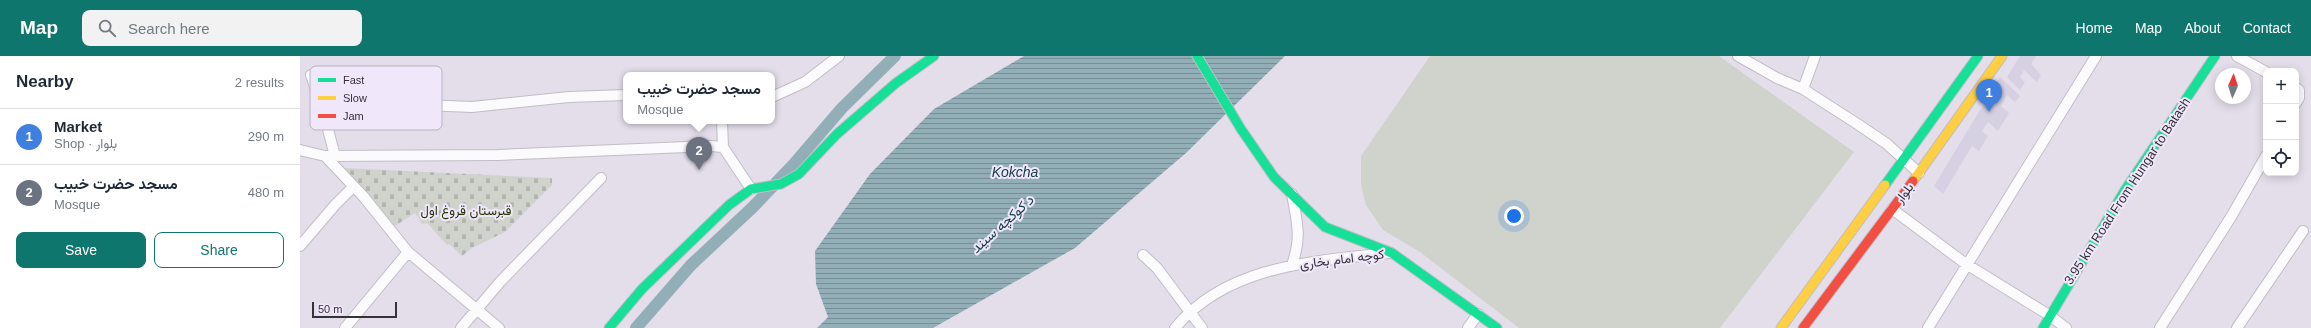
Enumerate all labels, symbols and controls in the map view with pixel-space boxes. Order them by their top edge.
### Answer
search box [82,10,362,46]
text: Map [20,17,58,38]
icon: search [96,17,118,39]
text: Search here [128,20,210,37]
text: Home [2076,20,2113,36]
text: Map [2135,20,2162,36]
text: About [2184,20,2221,36]
text: Contact [2243,20,2291,36]
legend [310,66,442,130]
north arrow [2215,68,2251,104]
map controls [2263,68,2299,176]
button: + [2263,68,2299,104]
text: Nearby [16,72,74,91]
popup [623,72,775,124]
text: Fast [343,74,364,86]
text: 2 results [235,75,284,90]
pin: 1 [1976,79,2002,112]
text: مسجد حضرت خبیب [637,80,761,97]
text: Slow [343,92,367,104]
street label: 3.95 km Road From Hungar to Batash [2061,95,2193,287]
text: Mosque [637,102,683,117]
button: − [2263,104,2299,140]
text: Jam [343,110,364,122]
text: Market [54,118,102,135]
text: 1 [25,129,33,144]
text: 290 m [248,129,284,144]
text: Shop · بلوار [54,136,117,151]
pin: 2 [686,137,712,170]
button: locate [2263,140,2299,176]
water label: Kokcha [992,164,1039,180]
text: مسجد حضرت خبیب [54,175,178,192]
street label: بلوار [1891,180,1917,207]
text: 2 [25,185,33,200]
text: 480 m [248,185,284,200]
water label: د کوکچه سیند [968,192,1038,258]
text: Mosque [54,197,100,212]
park label: قبرستان قروغ اول [421,203,511,220]
your location [1504,206,1524,226]
button: Save [16,232,146,268]
button: Share [154,232,284,268]
street label: کوچه امام بخاری [1299,246,1386,274]
scale bar [312,300,397,319]
text: 50 m [318,303,342,315]

